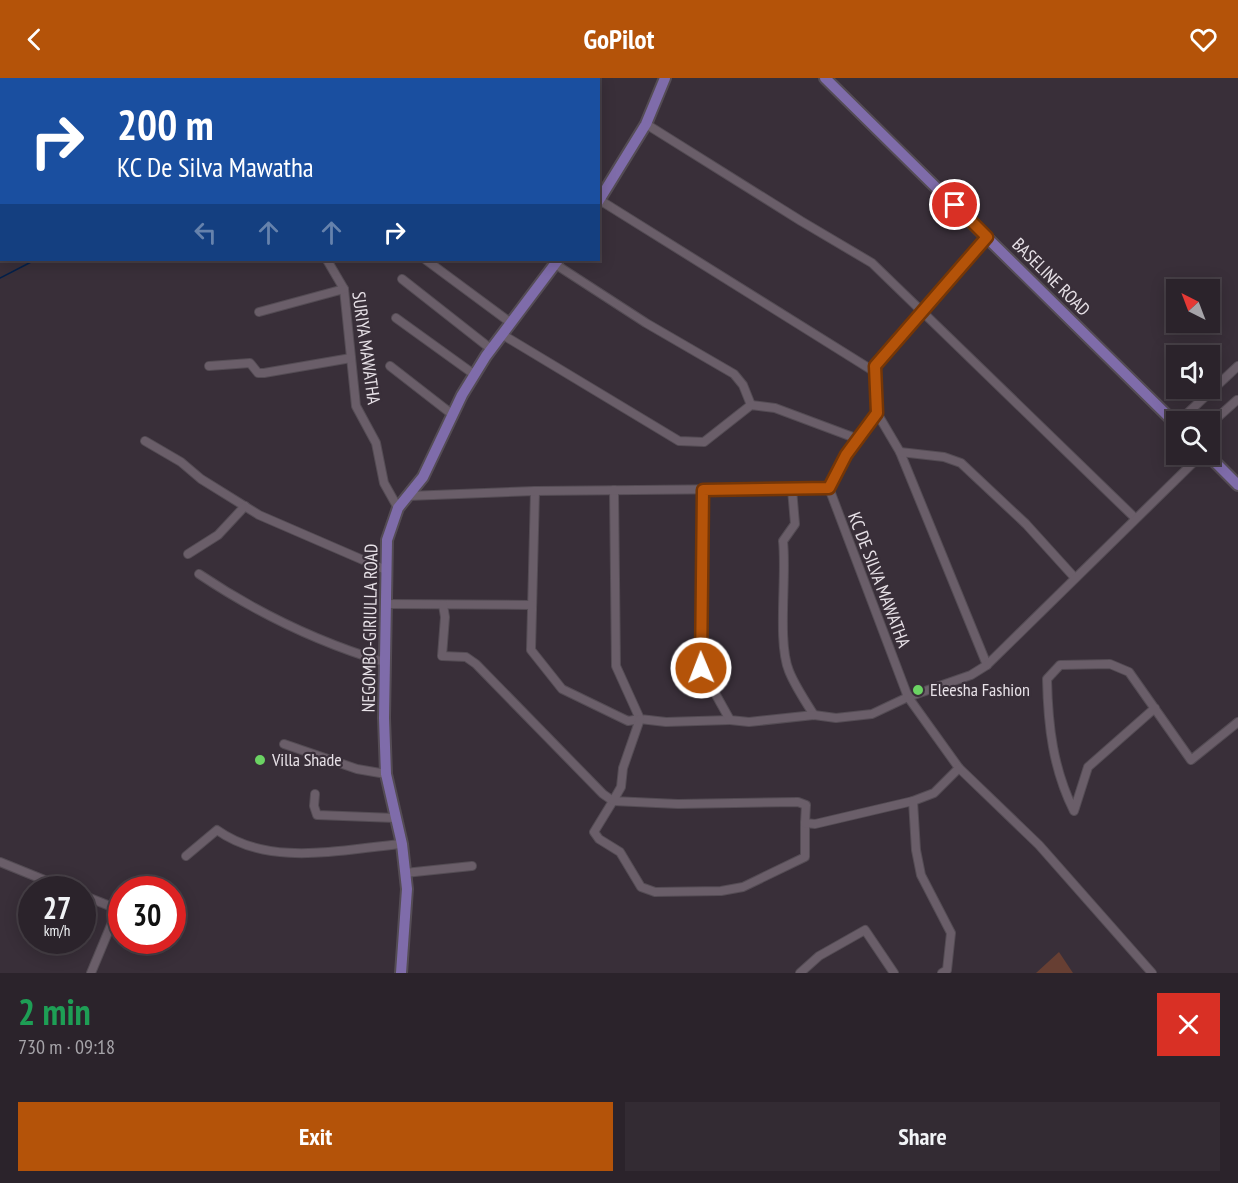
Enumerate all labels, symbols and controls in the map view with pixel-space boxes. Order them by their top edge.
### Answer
text: GoPilot [584,22,654,56]
icon: back [18,23,51,56]
icon: heart [1187,23,1220,56]
text: 200 m [117,97,214,152]
icon: right [18,102,96,180]
text: KC De Silva Mawatha [117,150,314,184]
pin [929,179,980,230]
icon: arrive [938,188,971,221]
icon: left [189,216,222,249]
icon: ahead [252,216,285,249]
icon: ahead [315,216,348,249]
icon: right [378,216,411,249]
street label: BASELINE ROAD [1008,233,1095,320]
north arrow [1166,279,1220,333]
map controls [1166,279,1220,465]
street label: SURIYA MAWATHA [347,290,386,406]
button: sound [1166,345,1220,399]
button: search [1166,411,1220,465]
street label: KC DE SILVA MAWATHA [843,509,916,651]
street label: NEGOMBO-GIRIULLA ROAD [357,543,382,713]
position arrow [669,636,733,700]
place label: Eleesha Fashion [930,678,1030,701]
marker: Eleesha Fashion [911,683,925,697]
place label: Villa Shade [271,748,342,771]
marker: Villa Shade [253,753,267,767]
speed limit sign: 30 [108,876,186,954]
text: 27 [43,888,71,927]
text: km/h [44,921,70,940]
text: 2 min [18,988,91,1035]
button: close [1157,993,1220,1056]
text: 730 m · 09:18 [18,1034,115,1060]
button: Exit [18,1102,613,1171]
button: Share [625,1102,1220,1171]

